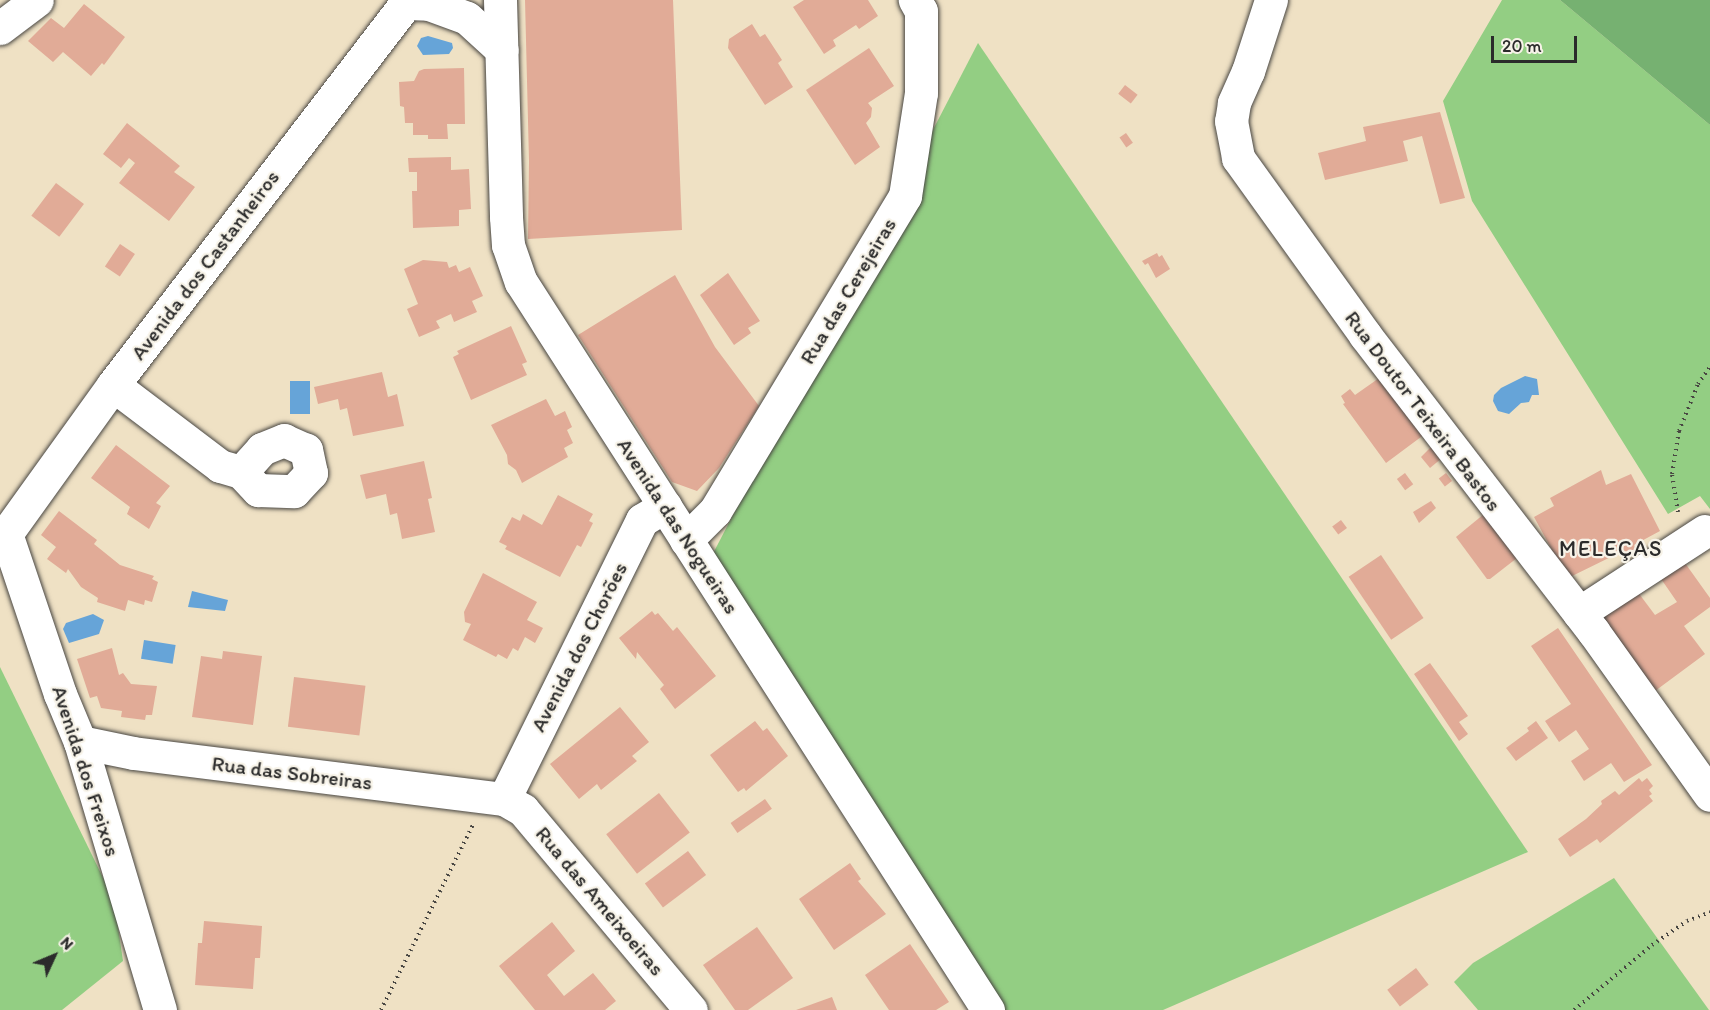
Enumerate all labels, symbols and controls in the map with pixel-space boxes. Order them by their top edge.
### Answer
scale bar [1494,24,1580,62]
text: 20 m [1502,35,1542,57]
street label: Avenida dos Castanheiros [125,165,285,365]
street label: Rua das Cerejeiras [794,213,902,369]
street label: Rua Doutor Teixeira Bastos [1340,307,1506,515]
street label: Avenida das Nogueiras [612,434,744,618]
district label: MELEÇAS [1559,536,1663,562]
street label: Avenida dos Chorões [525,558,633,736]
street label: Avenida dos Freixos [47,683,125,859]
street label: Rua das Sobreiras [210,751,374,795]
street label: Rua das Ameixoeiras [530,821,670,981]
north arrow [24,926,84,986]
text: N [57,933,78,954]

